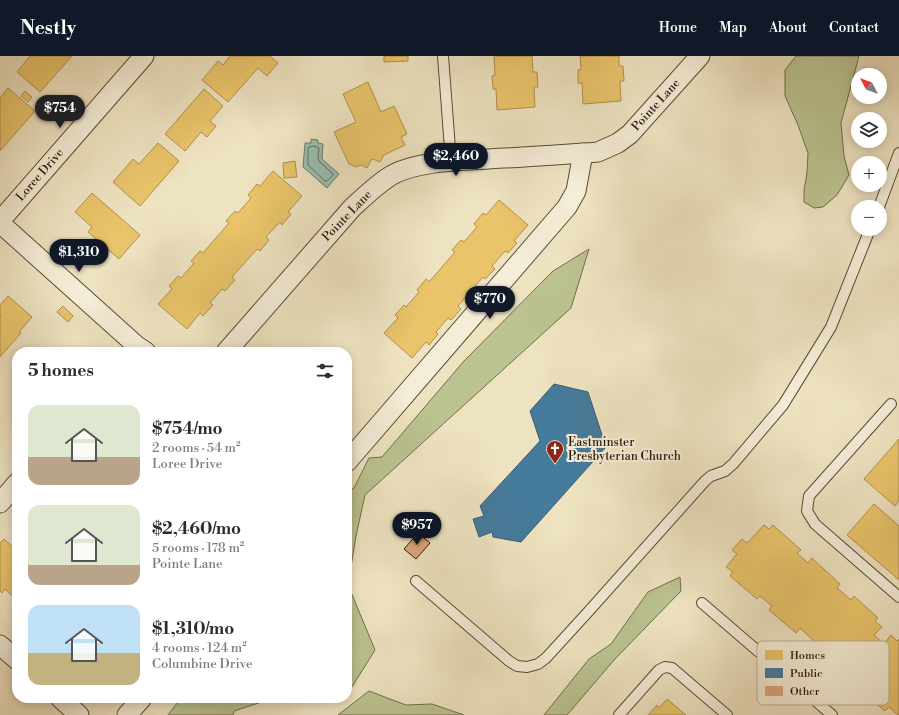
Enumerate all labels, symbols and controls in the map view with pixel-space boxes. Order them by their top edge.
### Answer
text: Nestly [20,16,76,40]
text: Home [659,19,697,37]
text: Map [719,19,747,37]
text: About [769,19,807,37]
text: Contact [829,19,879,37]
north arrow [851,68,887,104]
map controls [851,68,887,236]
street label: Pointe Lane [629,76,683,134]
pin: $754 [36,95,84,129]
text: $754 [44,100,76,116]
button: layers [851,112,887,148]
pin: $2,460 [423,143,489,177]
street label: Loree Drive [13,146,67,204]
text: $2,460 [433,148,479,164]
button: + [851,156,887,192]
street label: Pointe Lane [319,187,375,245]
button: − [851,200,887,236]
pin: $1,310 [46,239,112,273]
text: $1,310 [59,244,99,260]
pin: $770 [466,286,514,320]
text: $770 [474,291,506,307]
text: 5 homes [28,360,94,382]
icon: filters [314,360,336,382]
text: $754/mo [152,418,223,440]
icon: home [60,421,108,469]
place label: Eastminster Presbyterian Church [568,435,681,464]
church icon: Eastminster Presbyterian Church [545,439,565,464]
text: 2 rooms · 54 m² [152,440,241,456]
text: Loree Drive [152,456,222,472]
pin: $957 [393,512,441,546]
text: $957 [401,517,433,533]
text: $2,460/mo [152,518,241,540]
icon: home [60,521,108,569]
text: 5 rooms · 178 m² [152,540,244,556]
text: Pointe Lane [152,556,223,572]
text: $1,310/mo [152,618,234,640]
icon: home [60,621,108,669]
text: 4 rooms · 124 m² [152,640,247,656]
legend [757,641,889,705]
text: Homes [790,649,825,663]
text: Columbine Drive [152,656,253,672]
text: Public [790,667,823,681]
text: Other [790,685,820,699]

